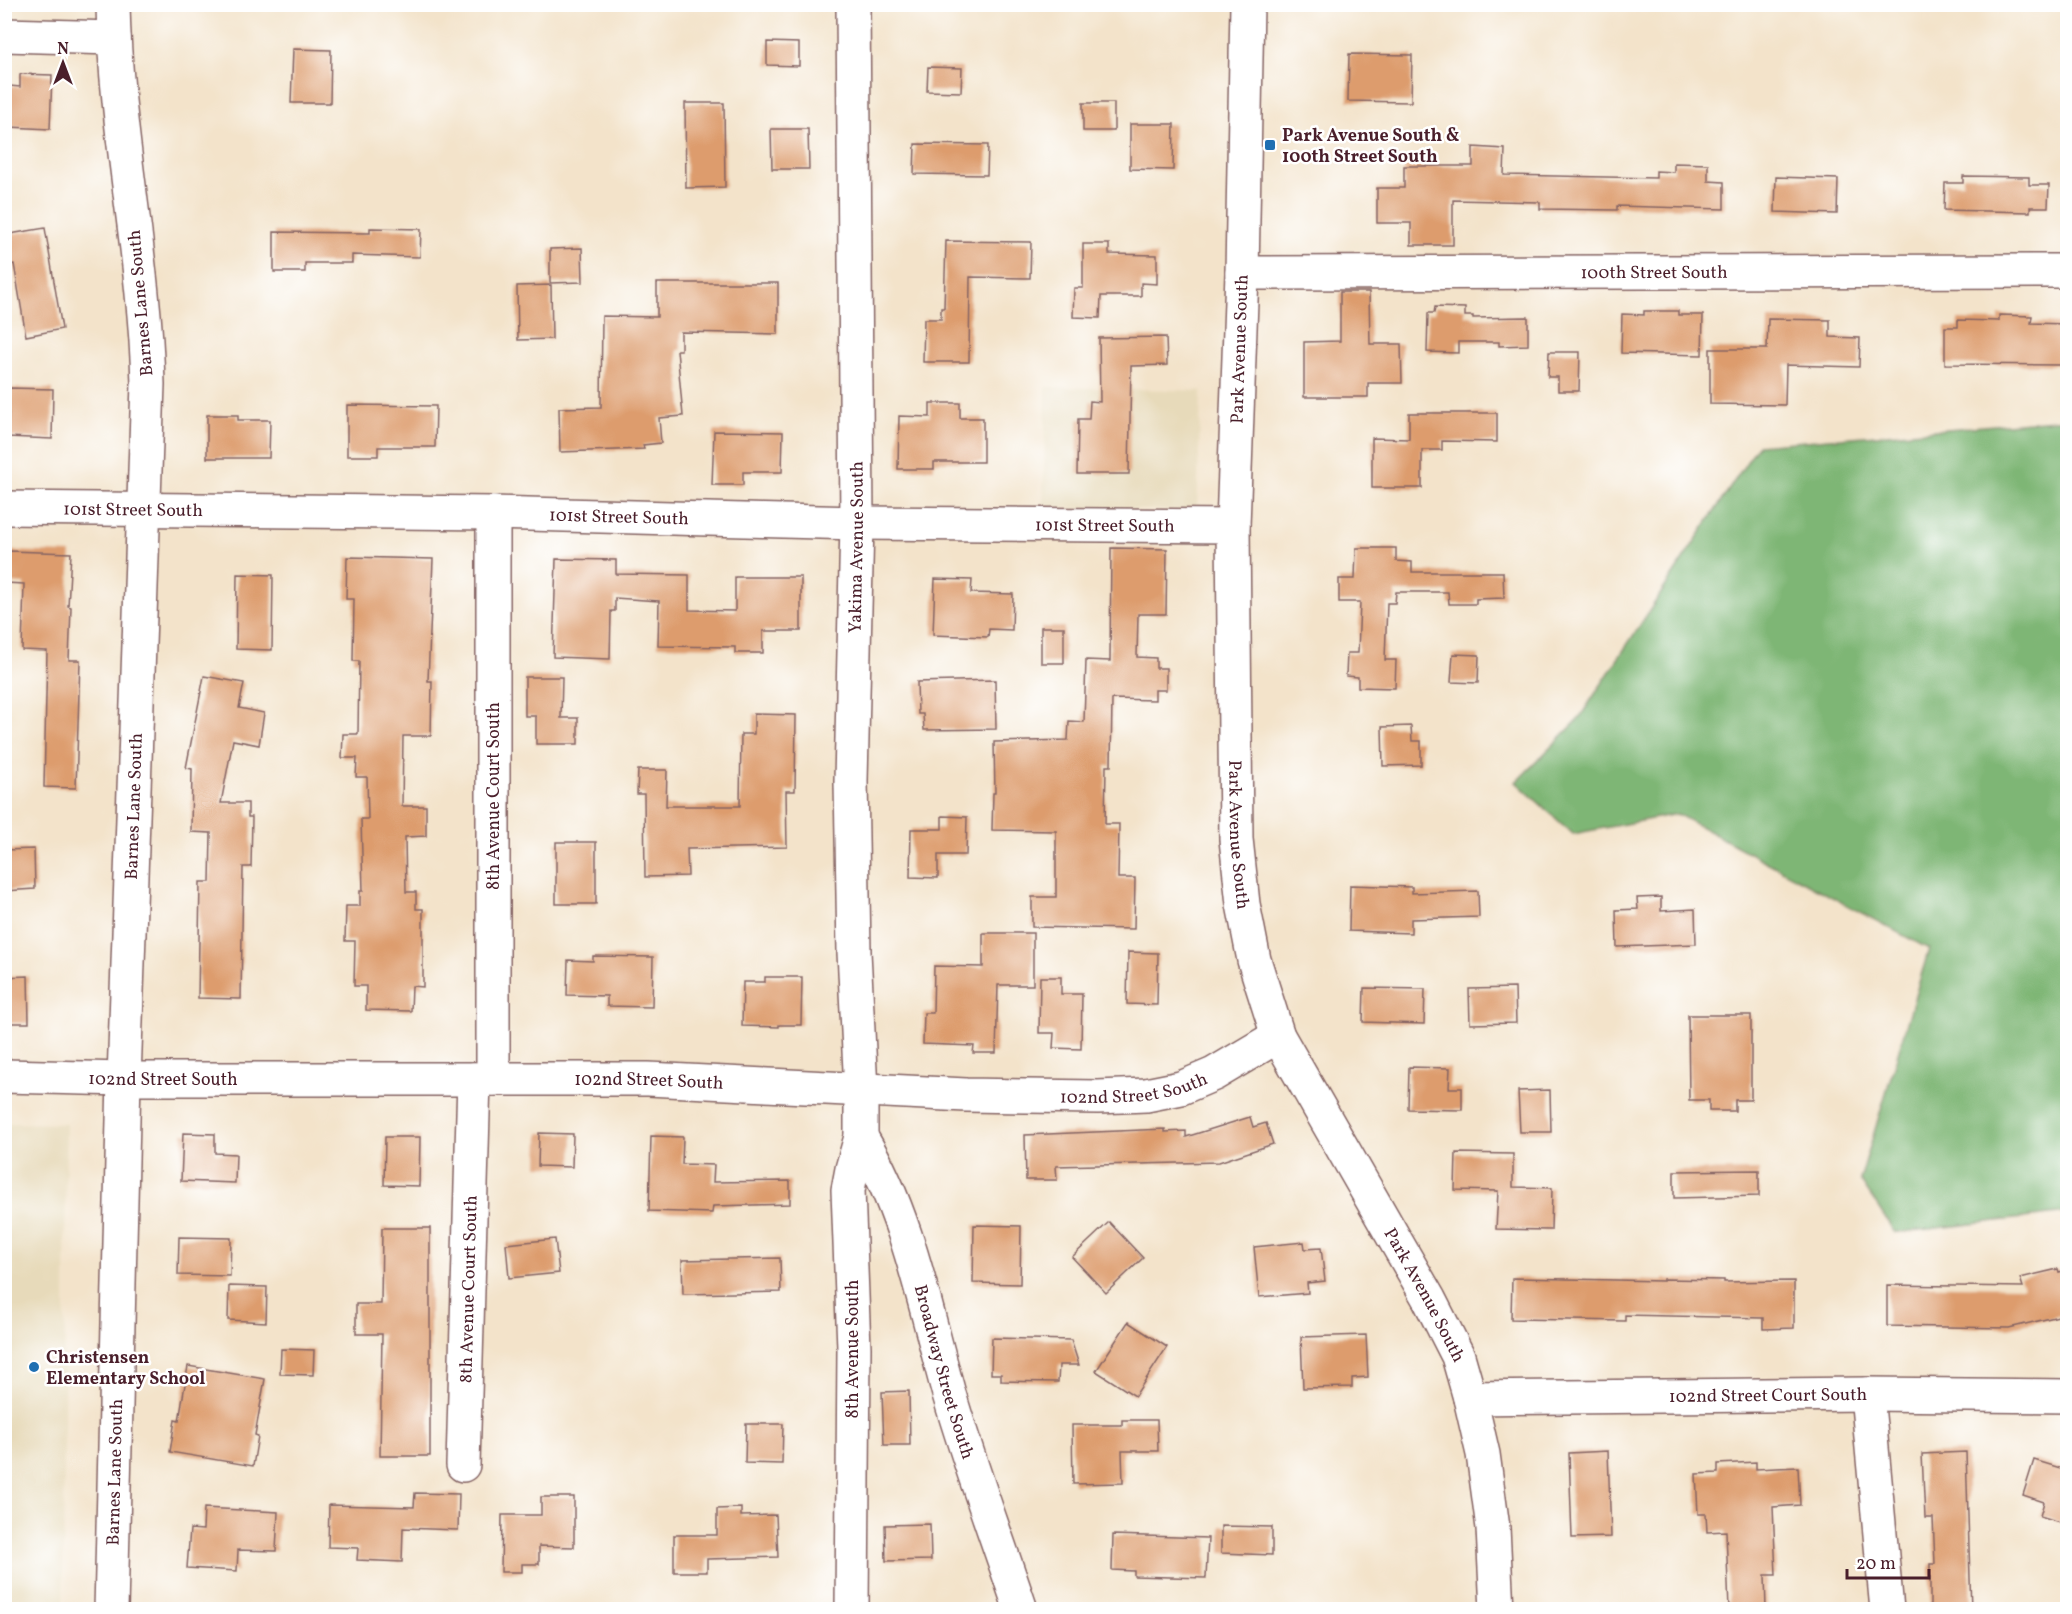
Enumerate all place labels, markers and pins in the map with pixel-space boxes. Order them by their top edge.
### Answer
place label: Park Avenue South & 100th Street South [1282,124,1460,170]
marker: Park Avenue South & 100th Street South [1263,138,1277,152]
place label: Christensen Elementary School [46,1346,206,1392]
marker: Christensen Elementary School [27,1360,41,1374]

